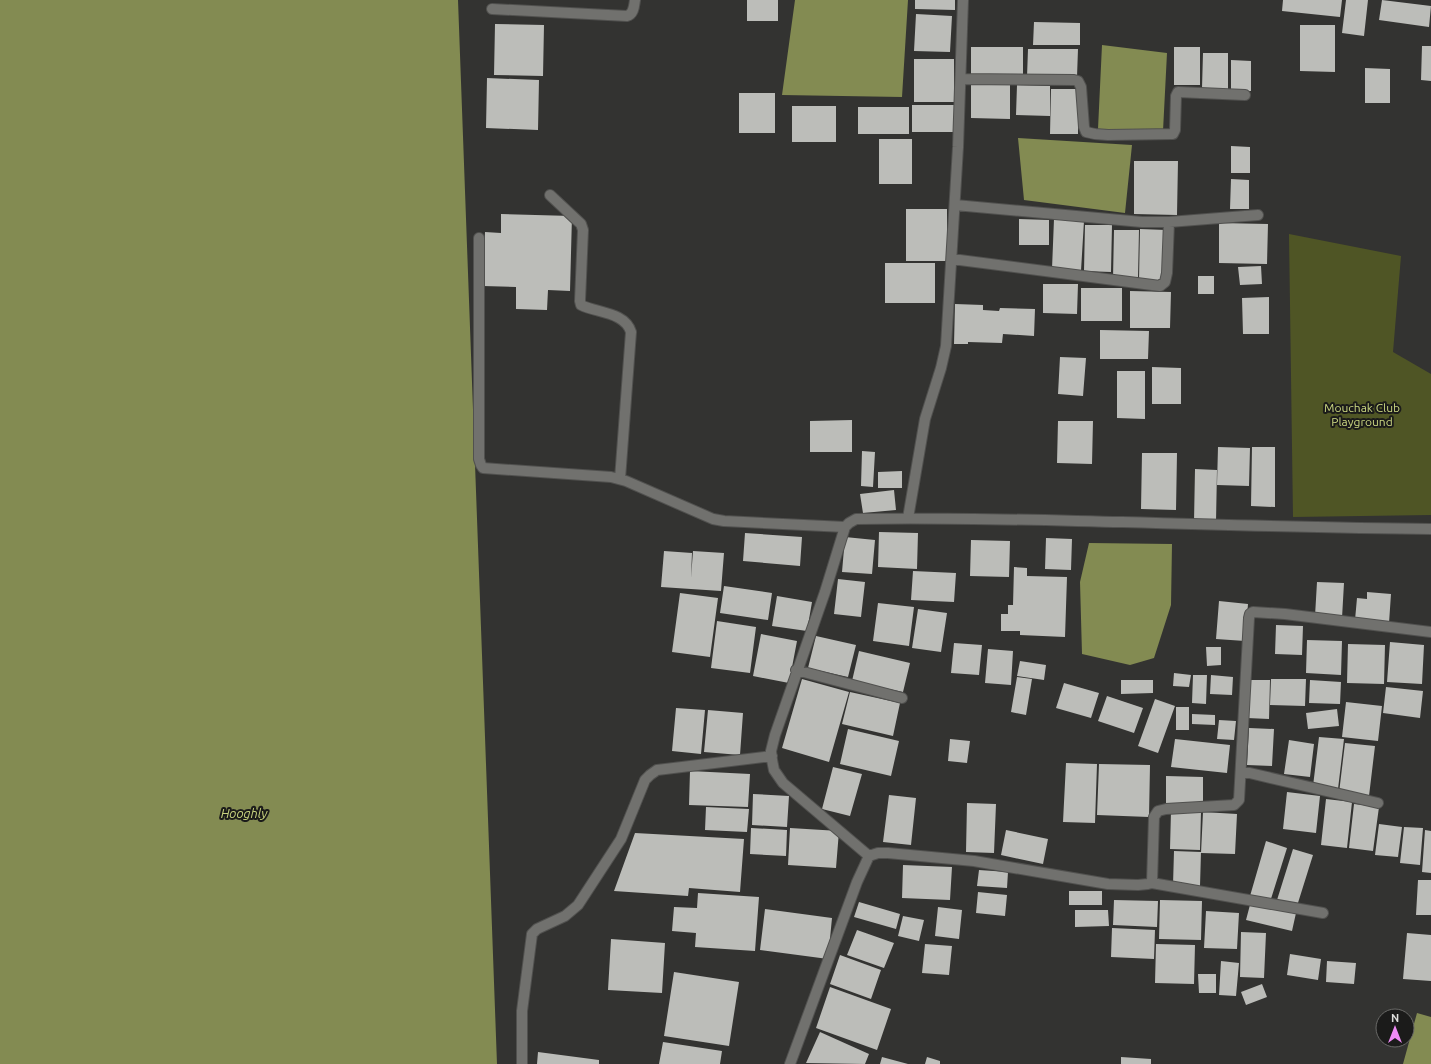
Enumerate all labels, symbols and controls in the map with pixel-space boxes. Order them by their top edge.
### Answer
park label: Mouchak Club Playground [1324,401,1400,428]
water label: Hooghly [221,806,268,820]
north arrow [1375,1008,1415,1048]
text: N [1391,1012,1399,1024]

